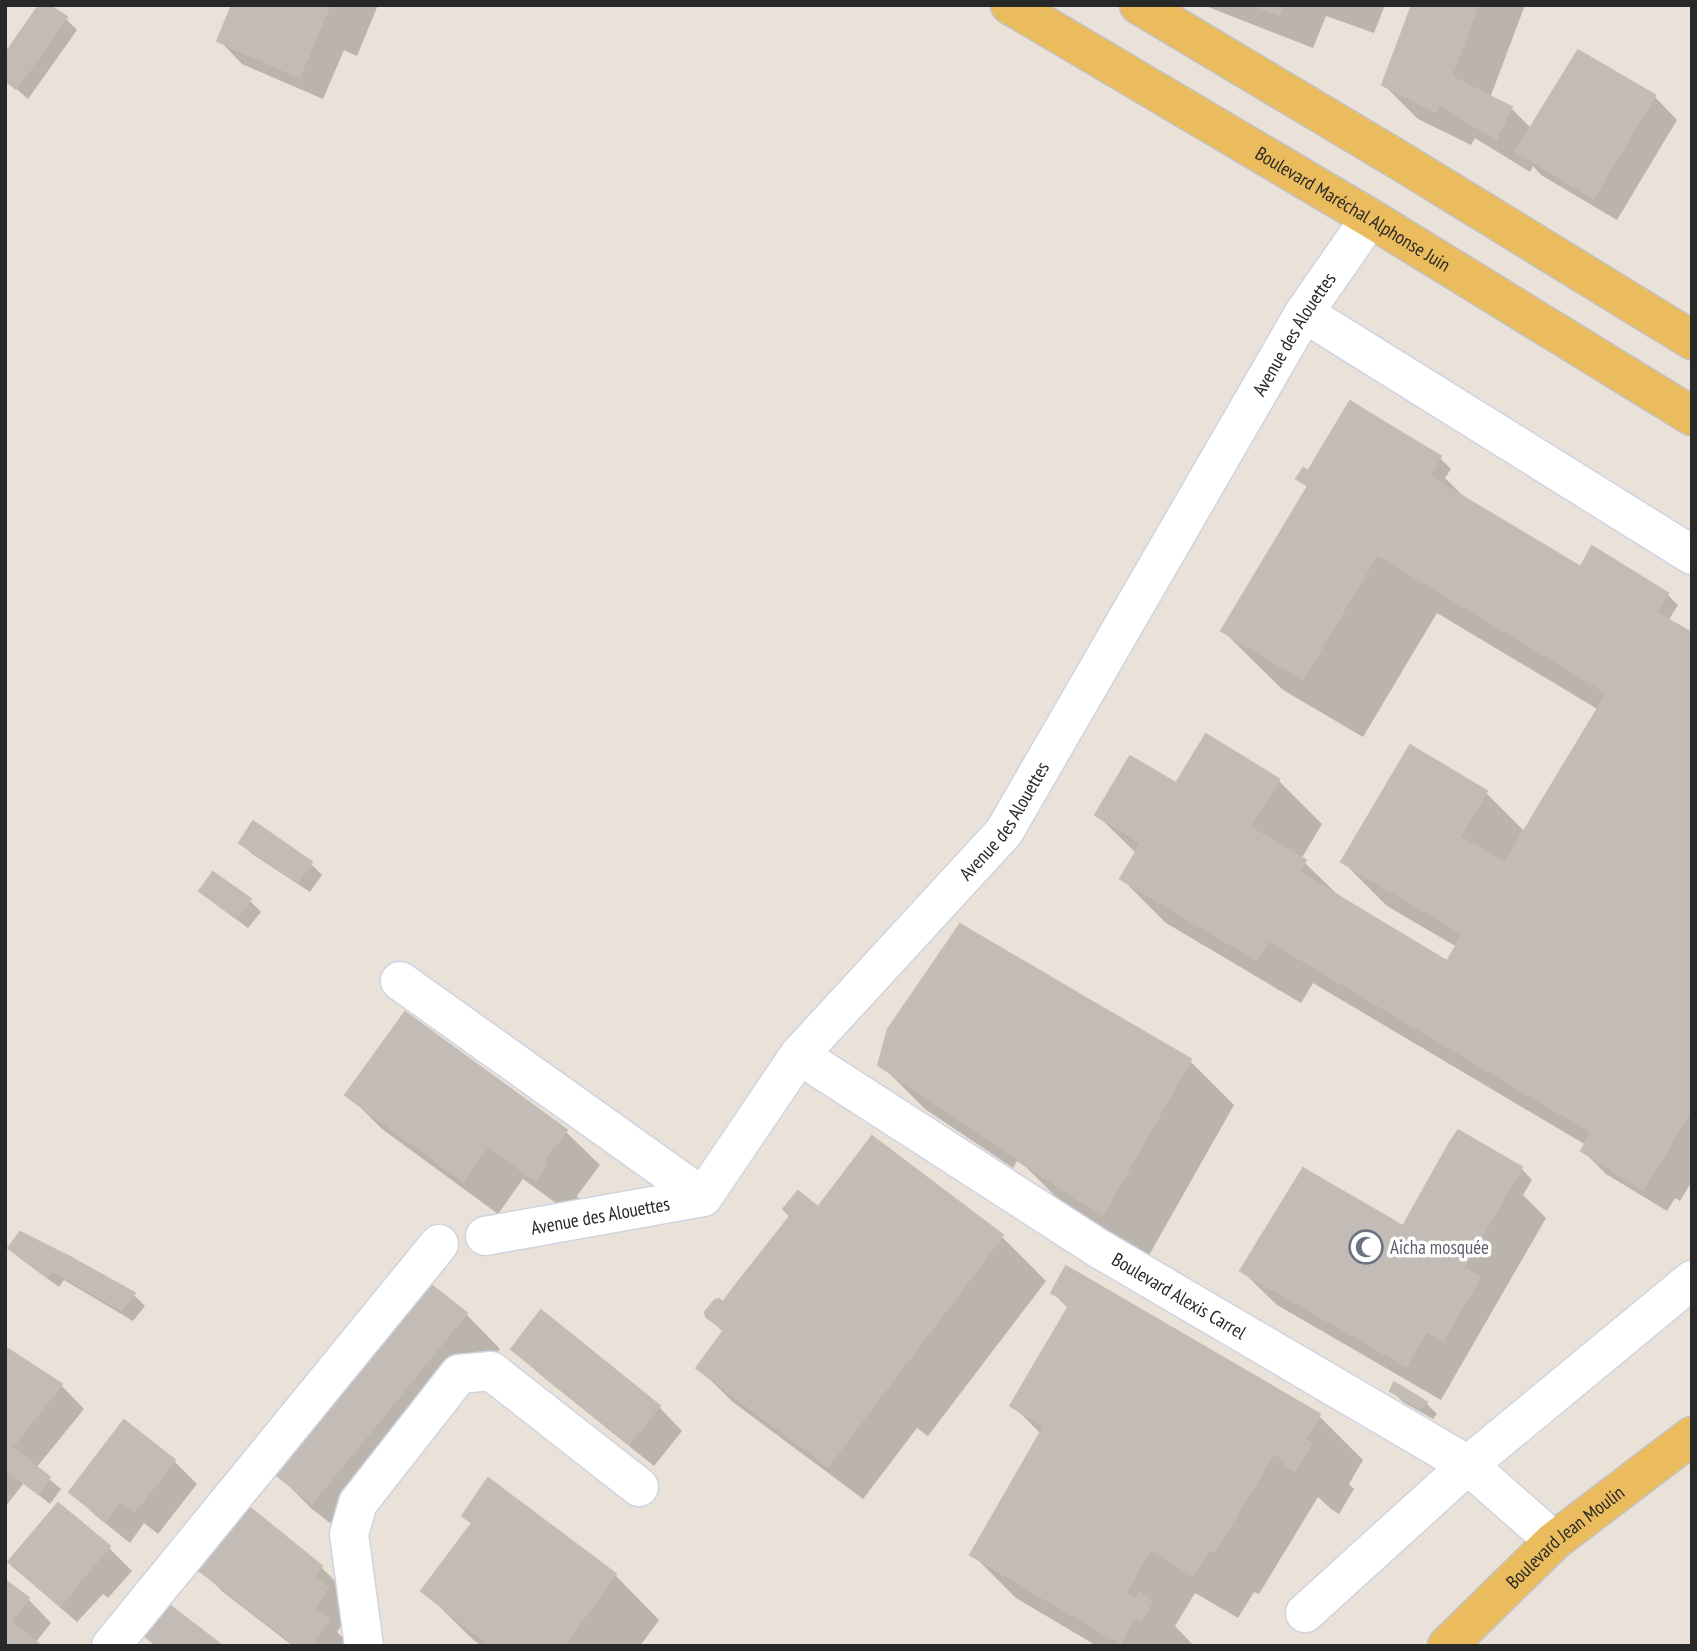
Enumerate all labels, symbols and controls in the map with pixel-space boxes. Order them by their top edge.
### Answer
street label: Boulevard Maréchal Alphonse Juin [1251,141,1455,277]
street label: Avenue des Alouettes [1247,268,1341,400]
street label: Avenue des Alouettes [954,757,1054,885]
street label: Avenue des Alouettes [529,1191,671,1240]
mosque icon: Aicha mosquée [1347,1228,1385,1266]
place label: Aicha mosquée [1390,1235,1489,1259]
street label: Boulevard Alexis Carrel [1108,1247,1251,1345]
street label: Boulevard Jean Moulin [1501,1480,1629,1594]

